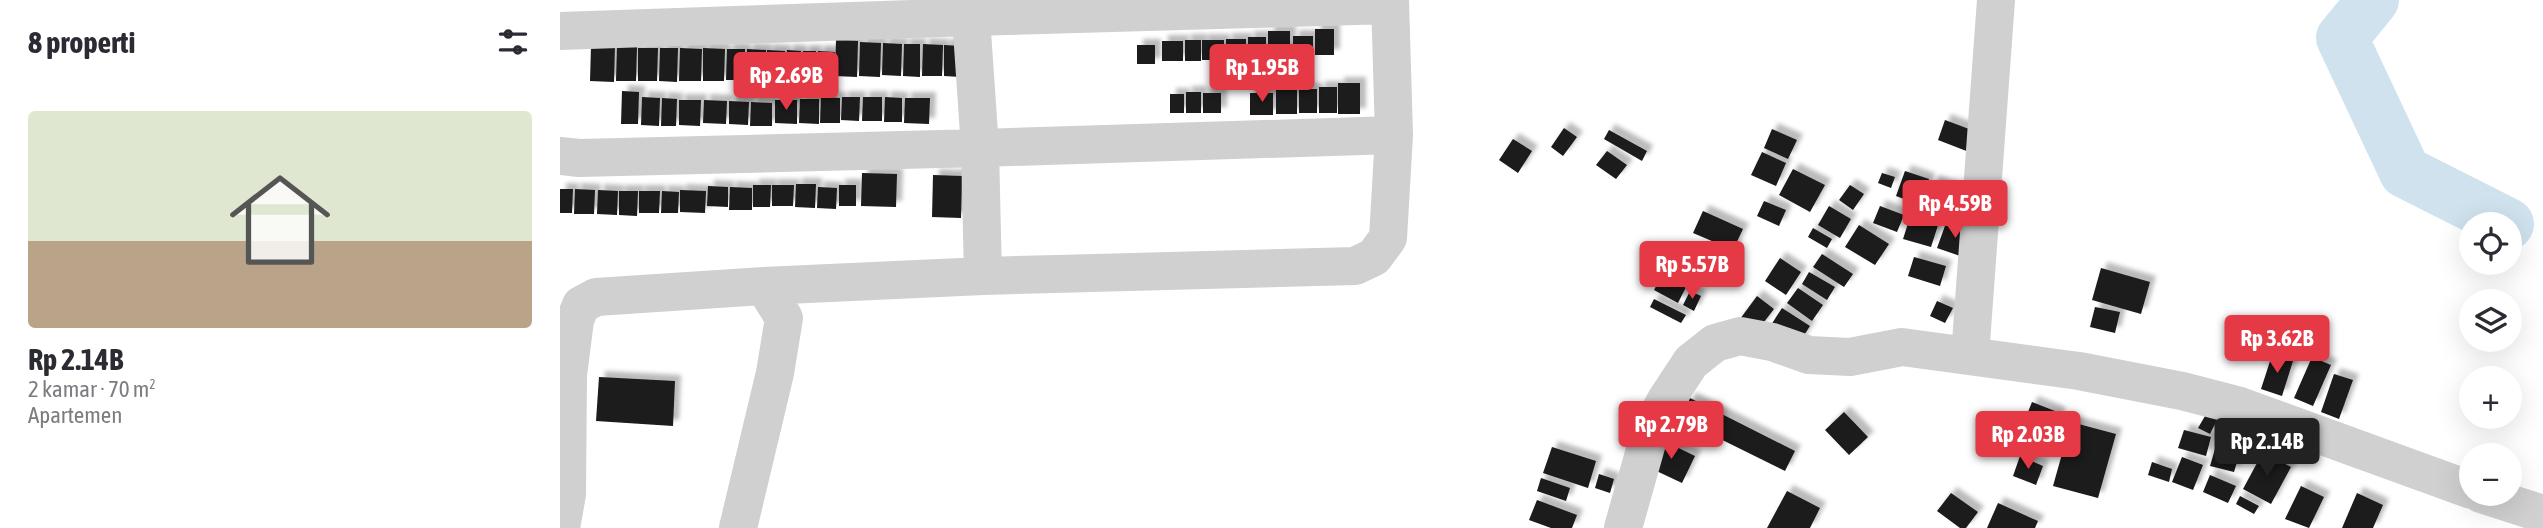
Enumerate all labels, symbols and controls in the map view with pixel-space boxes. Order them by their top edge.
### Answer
icon: filters [494,23,532,61]
text: 8 properti [28,25,135,59]
pin: Rp 1.95B [1190,44,1334,104]
pin: Rp 2.69B [714,52,858,112]
text: Rp 1.95B [1226,54,1298,80]
text: Rp 2.69B [750,62,822,88]
icon: home [217,157,343,283]
pin: Rp 4.59B [1883,180,2027,240]
text: Rp 4.59B [1919,190,1991,216]
map controls [2459,212,2522,506]
button: locate [2459,212,2522,275]
pin: Rp 5.57B [1620,242,1764,301]
text: Rp 5.57B [1656,251,1728,277]
button: layers [2459,289,2522,352]
pin: Rp 3.62B [2205,316,2349,375]
text: Rp 3.62B [2241,325,2313,351]
text: Rp 2.14B [28,342,123,376]
button: + [2459,366,2522,429]
text: 2 kamar · 70 m² [28,376,156,402]
text: Apartemen [28,402,122,428]
pin: Rp 2.79B [1599,402,1743,461]
text: Rp 2.79B [1635,411,1707,437]
pin: Rp 2.03B [1956,412,2100,471]
pin: Rp 2.14B [2195,419,2339,478]
text: Rp 2.03B [1992,421,2064,447]
text: Rp 2.14B [2231,428,2303,454]
button: − [2459,443,2522,506]

